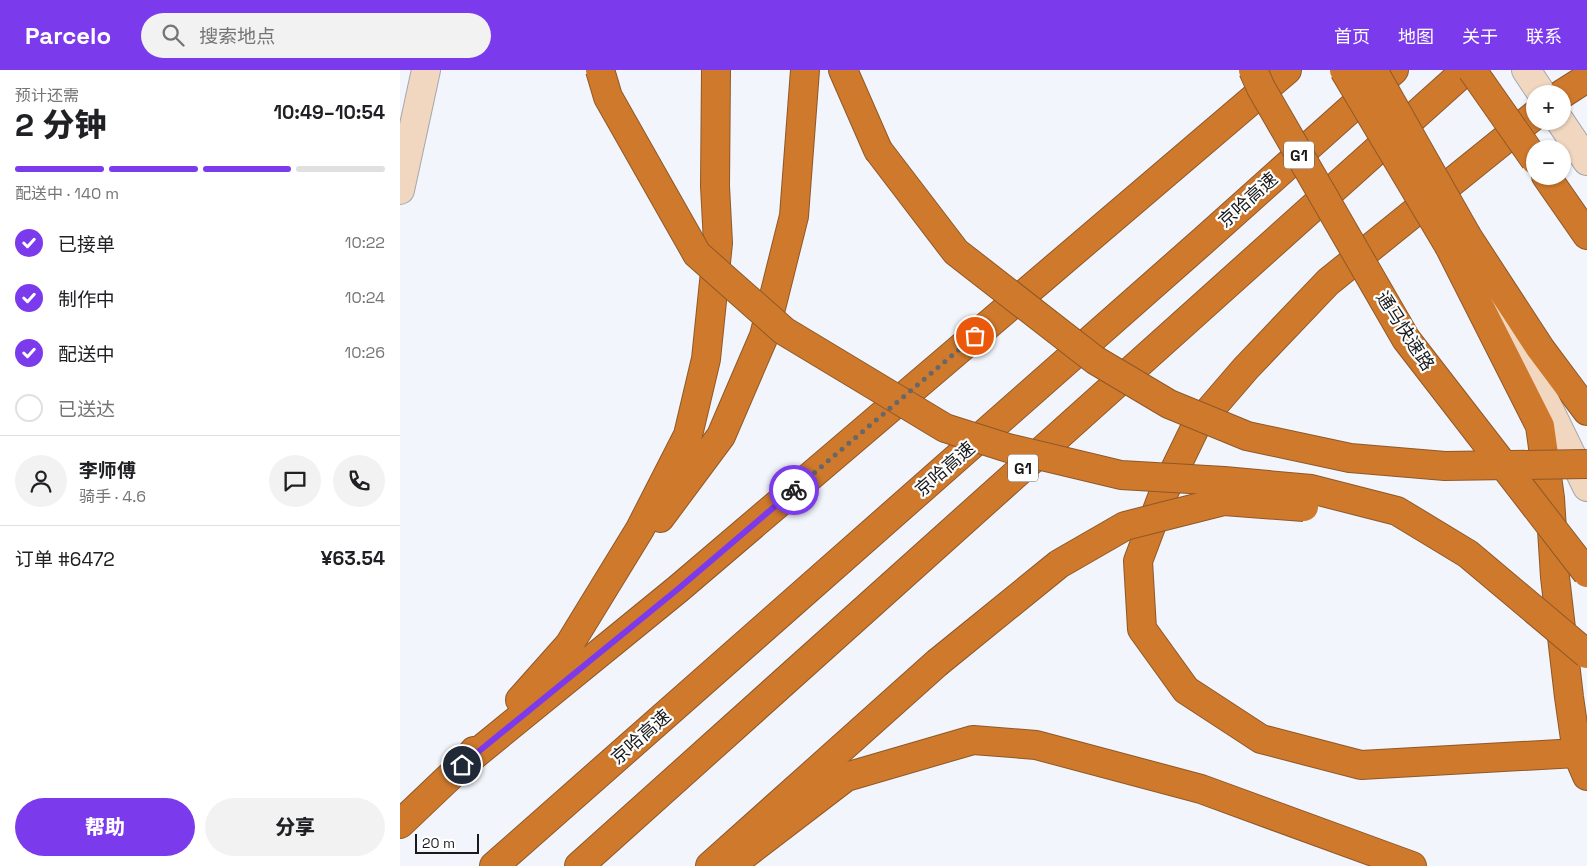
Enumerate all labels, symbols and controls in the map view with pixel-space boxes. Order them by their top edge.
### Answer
search box [141,13,491,58]
text: Parcelo [25,20,111,51]
icon: search [159,21,187,49]
text: 搜索地点 [199,24,275,49]
text: 首页 [1334,25,1370,48]
text: 地图 [1398,25,1434,48]
text: 关于 [1462,25,1498,48]
text: 联系 [1526,25,1562,48]
text: 预计还需 [15,85,79,106]
map controls [1526,85,1571,185]
button: + [1526,85,1571,130]
text: 10:49–10:54 [273,100,385,125]
text: 2 分钟 [15,105,106,145]
button: − [1526,140,1571,185]
road number: G1 [1284,142,1314,168]
street label: 京哈高速 [1213,167,1282,232]
text: 配送中 · 140 m [15,183,119,204]
icon: check [15,229,43,257]
text: 已接单 [58,232,115,257]
text: 10:22 [345,232,385,253]
icon: check [15,284,43,312]
text: 制作中 [58,287,115,312]
text: 10:24 [345,287,385,308]
street label: 通马快速路 [1371,287,1440,375]
pin [954,315,996,357]
icon: bag [961,322,989,350]
icon: check [15,339,43,367]
text: 配送中 [58,342,115,367]
text: 10:26 [345,342,385,363]
text: 已送达 [58,397,115,422]
street label: 京哈高速 [910,436,979,501]
road number: G1 [1008,454,1038,482]
button: person [15,455,67,507]
button: chat [269,455,321,507]
button: phone [333,455,385,507]
text: 李师傅 [79,458,136,483]
courier [769,465,819,515]
icon: bike [780,476,808,504]
text: 骑手 · 4.6 [79,486,146,507]
text: ¥63.54 [321,546,385,571]
text: 订单 #6472 [15,547,115,572]
street label: 京哈高速 [606,704,675,769]
pin [441,744,483,786]
icon: home [448,751,476,779]
button: 帮助 [15,798,195,856]
button: 分享 [205,798,385,856]
scale bar [415,831,479,854]
text: 20 m [422,834,455,852]

